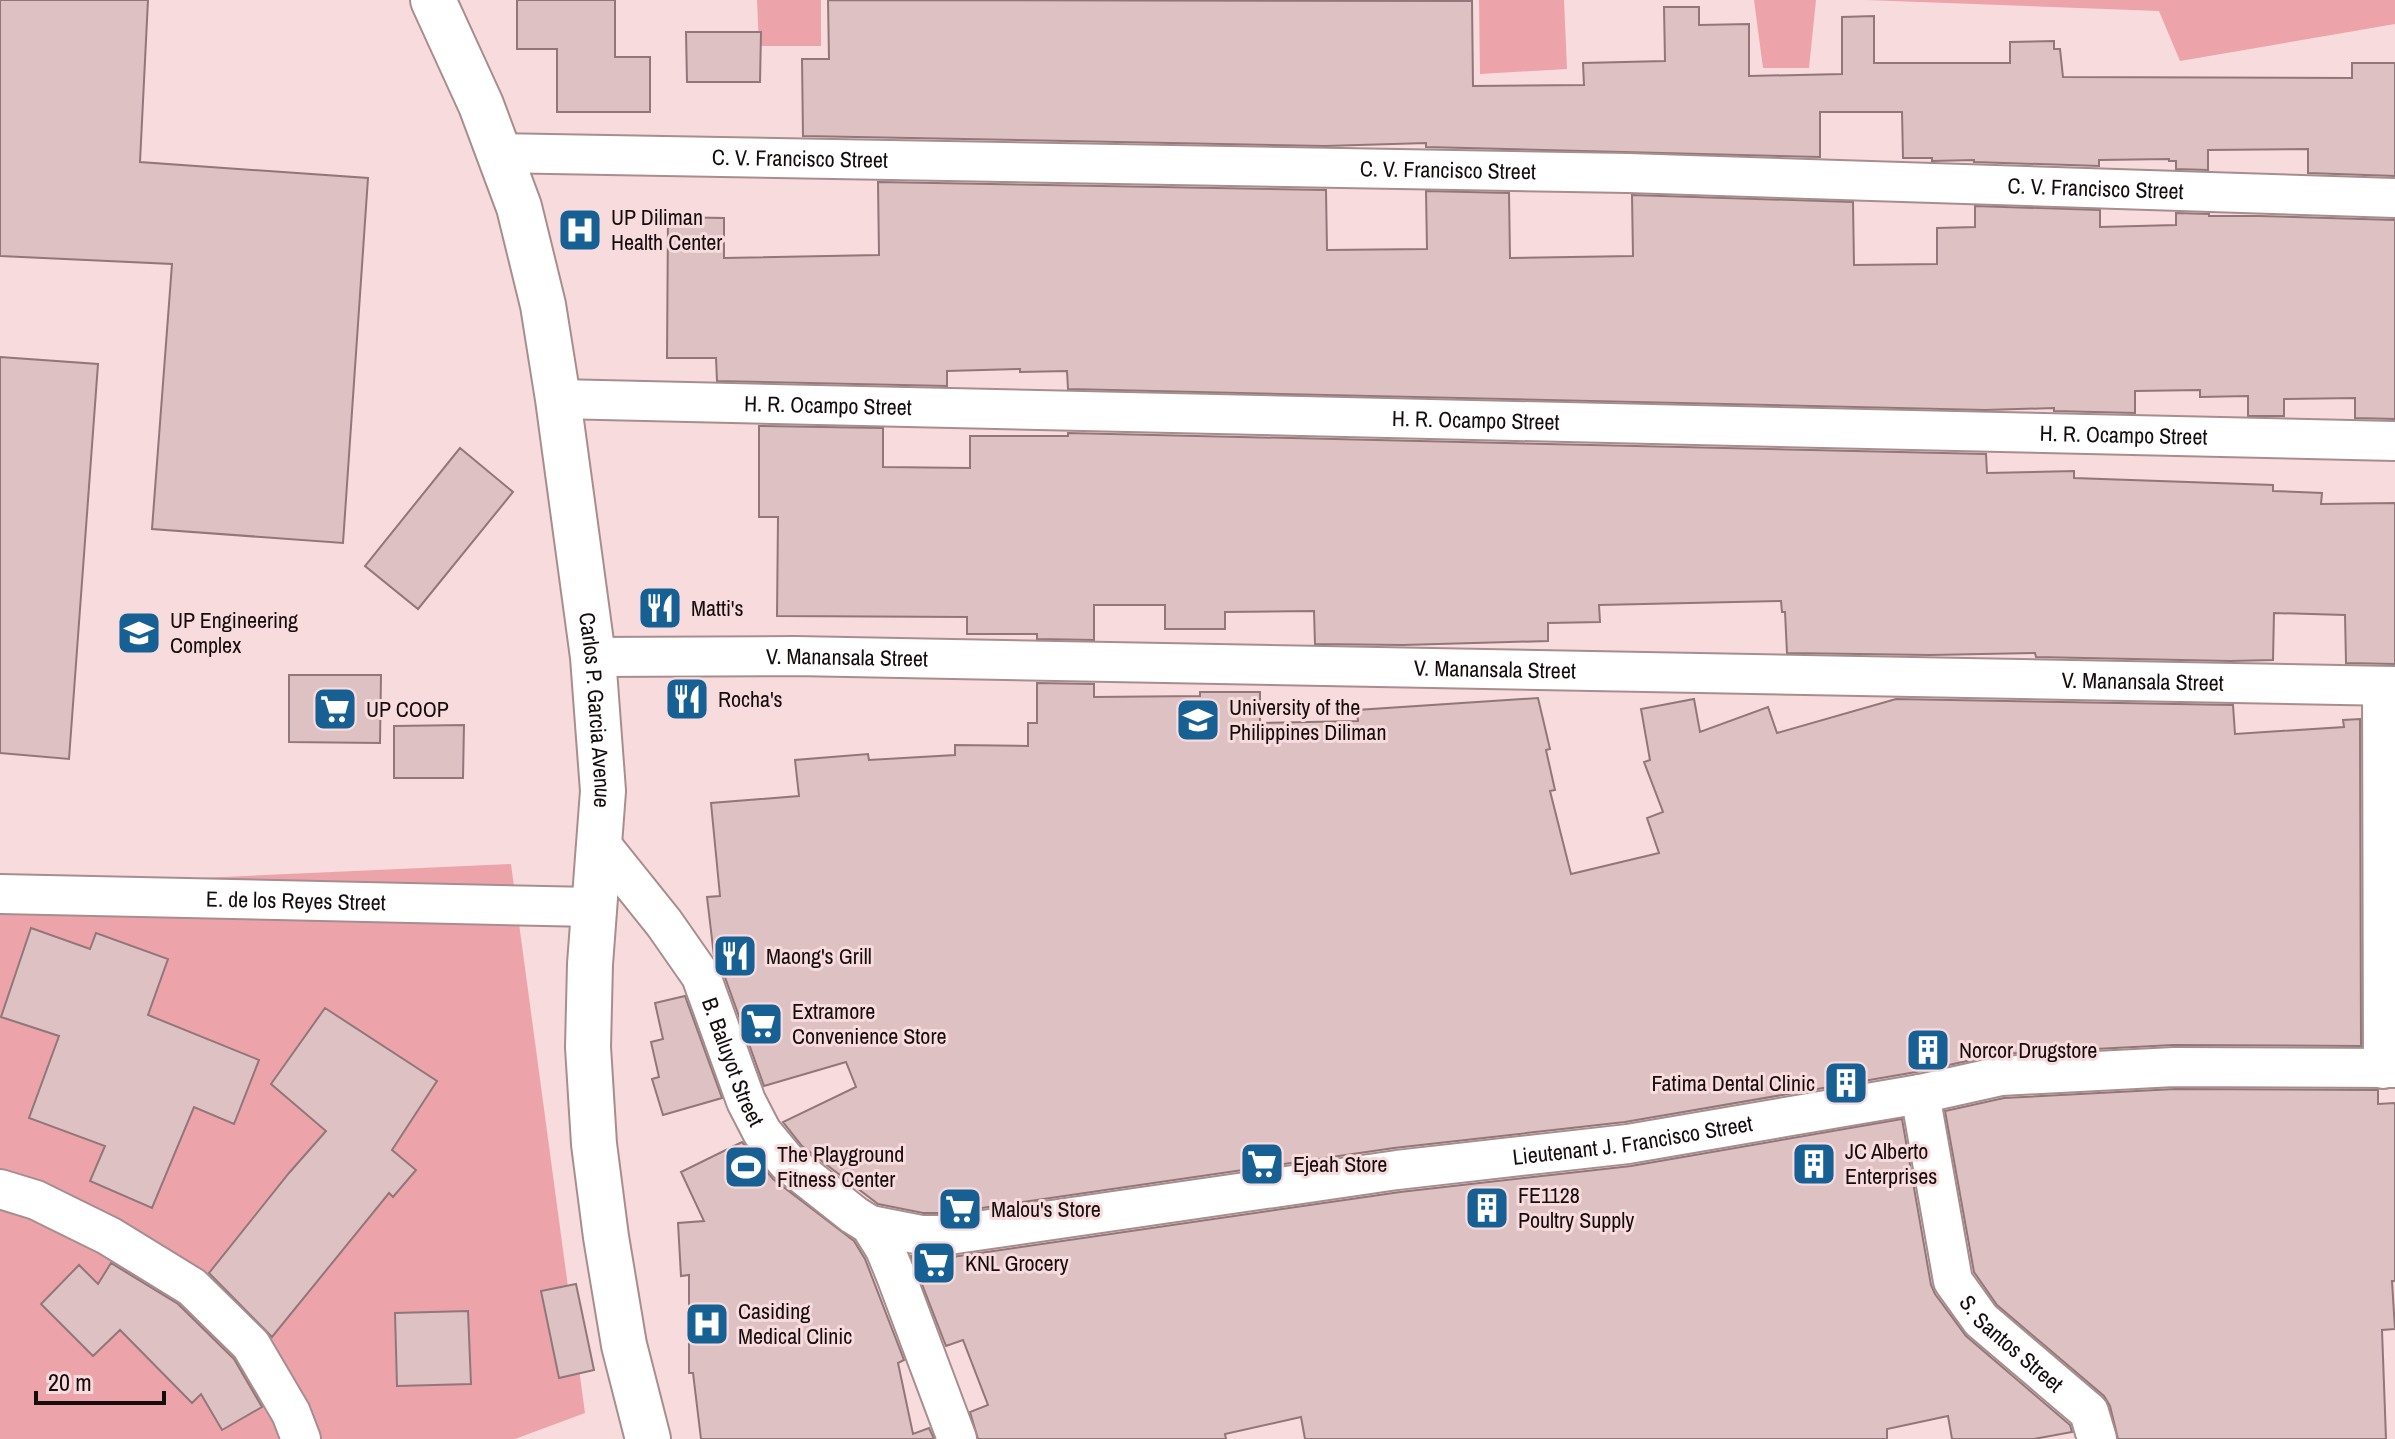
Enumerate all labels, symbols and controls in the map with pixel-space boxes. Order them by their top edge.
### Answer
street label: C. V. Francisco Street [712,142,888,175]
street label: C. V. Francisco Street [1360,153,1536,186]
street label: C. V. Francisco Street [2007,170,2184,206]
place label: UP Diliman Health Center [611,202,722,257]
hospital icon: UP Diliman Health Center [556,206,604,254]
street label: H. R. Ocampo Street [744,388,912,422]
street label: H. R. Ocampo Street [1392,403,1560,437]
street label: H. R. Ocampo Street [2039,418,2208,452]
restaurant icon: Matti's [636,584,684,632]
place label: Matti's [691,593,744,623]
place label: UP Engineering Complex [170,605,298,660]
school or university icon: UP Engineering Complex [115,609,163,657]
street label: Carlos P. Garcia Avenue [572,611,618,809]
street label: V. Manansala Street [766,641,928,673]
street label: V. Manansala Street [1414,653,1576,686]
street label: V. Manansala Street [2061,665,2224,698]
restaurant icon: Rocha's [663,675,711,723]
place label: Rocha's [718,684,783,714]
supermarket icon: UP COOP [311,685,359,733]
place label: University of the Philippines Diliman [1229,692,1386,747]
place label: UP COOP [366,694,449,724]
school or university icon: University of the Philippines Diliman [1174,696,1222,744]
street label: E. de los Reyes Street [206,884,386,917]
restaurant icon: Maong's Grill [711,932,759,980]
place label: Maong's Grill [766,941,872,971]
street label: B. Baluyot Street [695,993,771,1131]
place label: Extramore Convenience Store [792,996,946,1051]
supermarket icon: Extramore Convenience Store [737,1000,785,1048]
building icon: Norcor Drugstore [1904,1026,1952,1074]
place label: Norcor Drugstore [1959,1035,2097,1065]
building icon: Fatima Dental Clinic [1822,1059,1870,1107]
place label: Fatima Dental Clinic [1651,1068,1815,1098]
street label: Lieutenant J. Francisco Street [1511,1108,1755,1172]
place label: JC Alberto Enterprises [1845,1136,1937,1191]
place label: The Playground Fitness Center [777,1139,904,1194]
supermarket icon: Ejeah Store [1238,1140,1286,1188]
building icon: JC Alberto Enterprises [1790,1140,1838,1188]
sports icon: The Playground Fitness Center [722,1143,770,1191]
place label: Ejeah Store [1293,1149,1387,1179]
place label: FE1128 Poultry Supply [1518,1180,1634,1235]
building icon: FE1128 Poultry Supply [1463,1184,1511,1232]
supermarket icon: Malou's Store [936,1185,984,1233]
place label: Malou's Store [991,1194,1101,1224]
supermarket icon: KNL Grocery [910,1239,958,1287]
place label: KNL Grocery [965,1248,1069,1278]
street label: S. Santos Street [1953,1289,2070,1399]
place label: Casiding Medical Clinic [738,1296,852,1351]
hospital icon: Casiding Medical Clinic [683,1300,731,1348]
scale bar [36,1355,164,1405]
text: 20 m [48,1366,92,1398]

